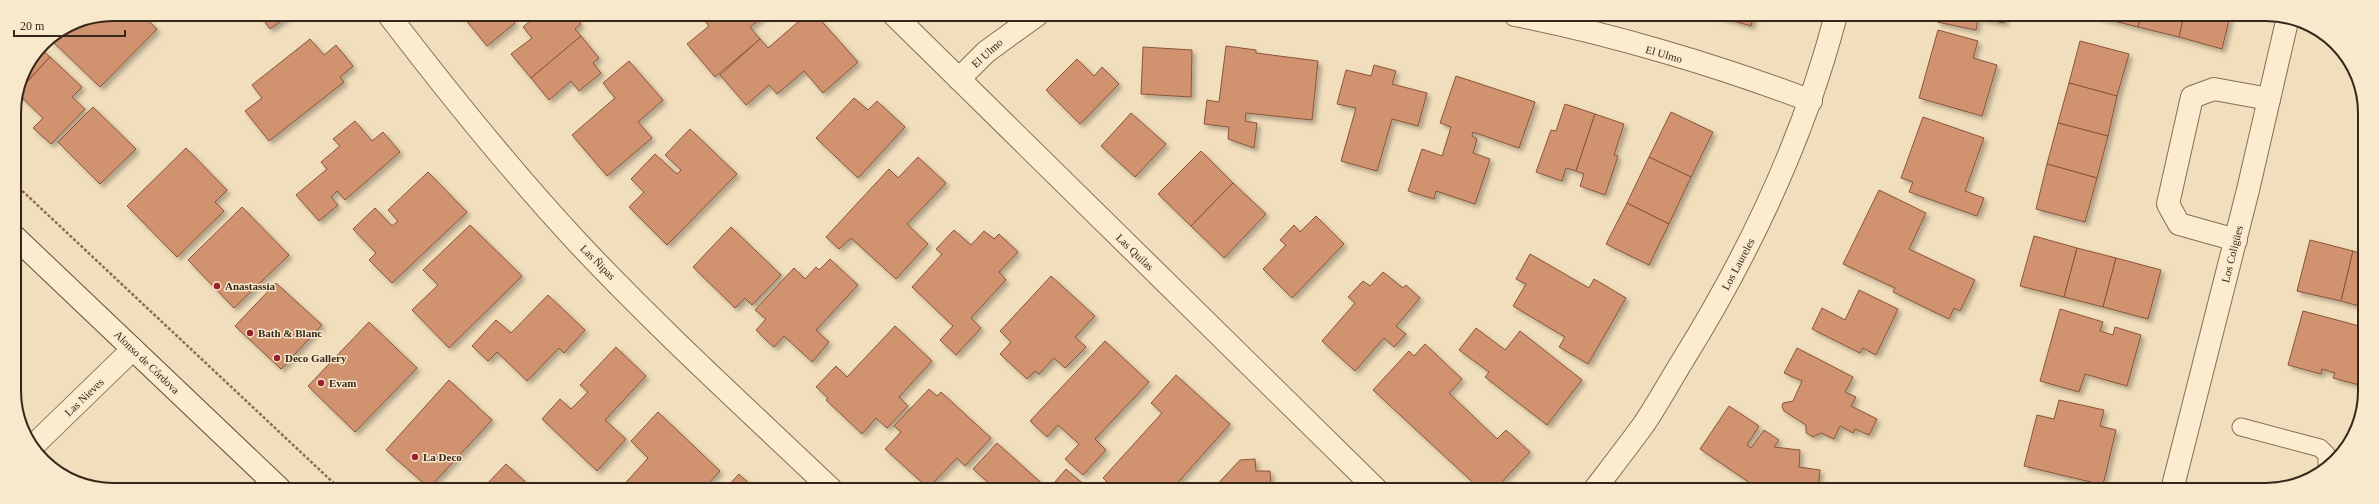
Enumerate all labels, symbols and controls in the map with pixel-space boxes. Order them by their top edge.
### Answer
scale bar [14,12,125,38]
text: 20 m [20,19,45,33]
street label: El Ulmo [969,36,1005,70]
street label: El Ulmo [1644,43,1684,65]
street label: Los Coligües [2219,224,2245,284]
street label: Las Quilas [1114,231,1156,273]
street label: Los Laureles [1719,236,1757,292]
street label: Las Ñipas [578,242,618,282]
place label: Anastassia [225,280,276,292]
marker: Anastassia [212,281,222,291]
place label: Bath & Blanc [258,327,322,339]
street label: Alonso de Córdova [112,328,182,396]
marker: Bath & Blanc [245,328,255,338]
place label: Deco Gallery [285,352,347,364]
marker: Deco Gallery [272,353,282,363]
street label: Las Nieves [62,376,106,418]
place label: Evam [329,377,357,389]
marker: Evam [316,378,326,388]
place label: La Deco [423,451,462,463]
marker: La Deco [410,452,420,462]

